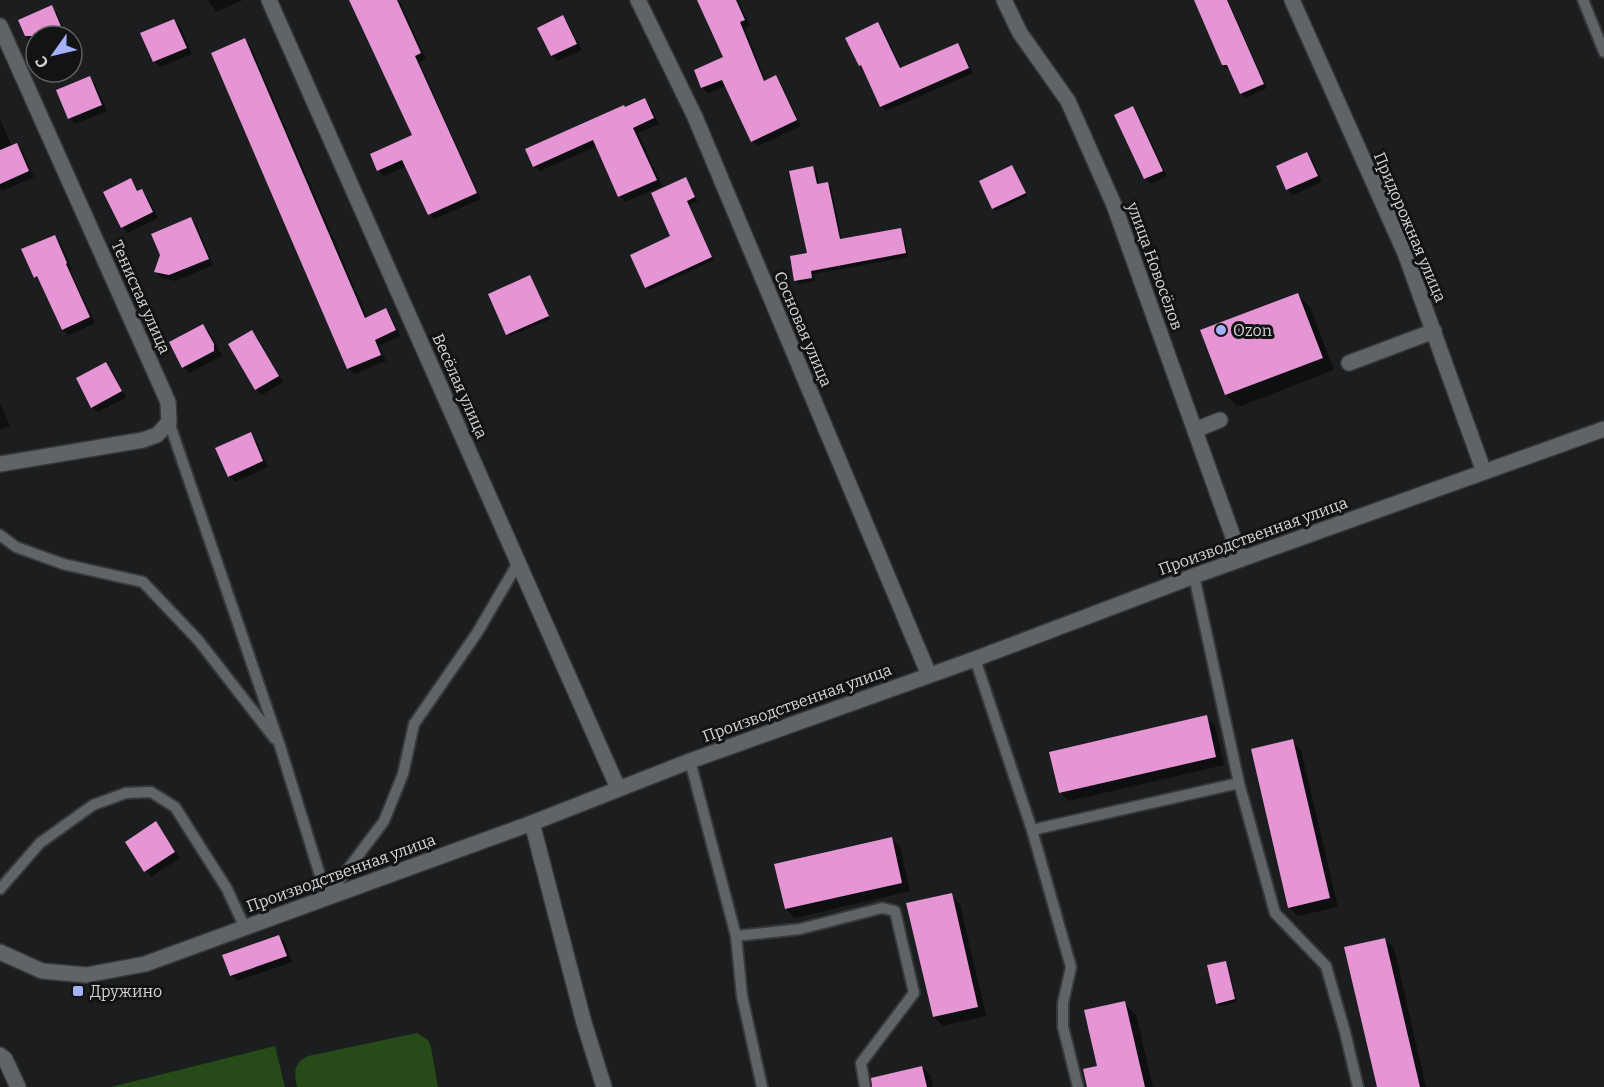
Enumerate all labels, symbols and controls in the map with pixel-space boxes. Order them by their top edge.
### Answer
north arrow [24,24,84,84]
text: С [31,53,53,72]
street label: Придорожная улица [1370,149,1450,305]
street label: улица Новосёлов [1123,199,1187,332]
street label: Тенистая улица [107,237,175,357]
street label: Сосновая улица [770,268,836,390]
place label: Ozon [1233,321,1272,340]
marker: Ozon [1214,323,1228,337]
street label: Весёлая улица [428,331,492,442]
street label: Производственная улица [1156,493,1350,579]
street label: Производственная улица [700,660,894,746]
street label: Производственная улица [244,830,438,916]
place label: Дружино [90,982,162,1001]
marker: Дружино [71,984,85,998]

